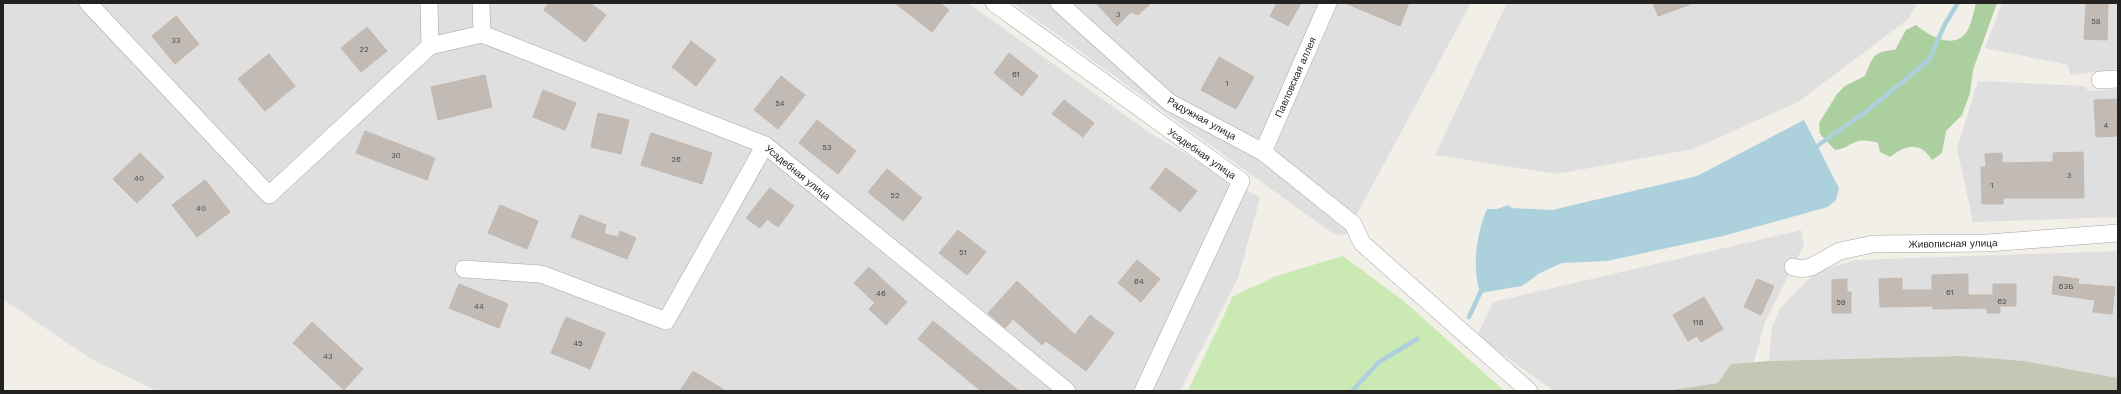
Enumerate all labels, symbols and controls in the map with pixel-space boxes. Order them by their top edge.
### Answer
house number: 3 [1116,10,1121,19]
house number: 58 [2091,17,2101,26]
street label: Павловская аллея [1273,35,1318,119]
house number: 33 [171,36,181,45]
house number: 22 [359,45,369,54]
house number: 61 [1012,70,1020,79]
house number: 1 [1225,79,1229,88]
street label: Радужная улица [1165,95,1238,142]
house number: 54 [775,99,785,108]
house number: 4 [2104,121,2109,130]
street label: Усадебная улица [1166,126,1238,181]
street label: Усадебная улица [763,143,833,202]
house number: 53 [822,143,832,152]
house number: 30 [391,151,401,160]
house number: 26 [671,155,681,164]
house number: 3 [2067,171,2072,180]
house number: 40 [134,174,144,183]
house number: 1 [1990,181,1994,190]
house number: 52 [890,191,900,200]
house number: 40 [196,204,206,213]
street label: Живописная улица [1908,237,1998,250]
house number: 51 [959,248,967,257]
house number: 64 [1134,277,1144,286]
house number: 63Б [2059,282,2073,291]
house number: 61 [1946,288,1954,297]
house number: 46 [876,289,886,298]
house number: 62 [1997,297,2007,306]
house number: 59 [1836,298,1846,307]
house number: 44 [474,302,484,311]
house number: 116 [1692,318,1704,327]
house number: 45 [573,339,583,348]
house number: 43 [323,352,333,361]

